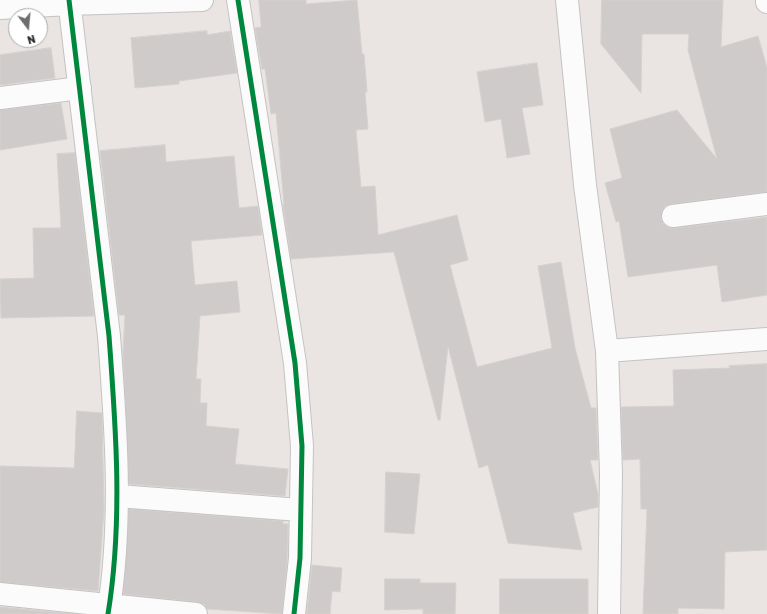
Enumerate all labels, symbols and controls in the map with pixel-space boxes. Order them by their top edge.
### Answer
north arrow [8,8,48,48]
text: N [26,32,37,46]

